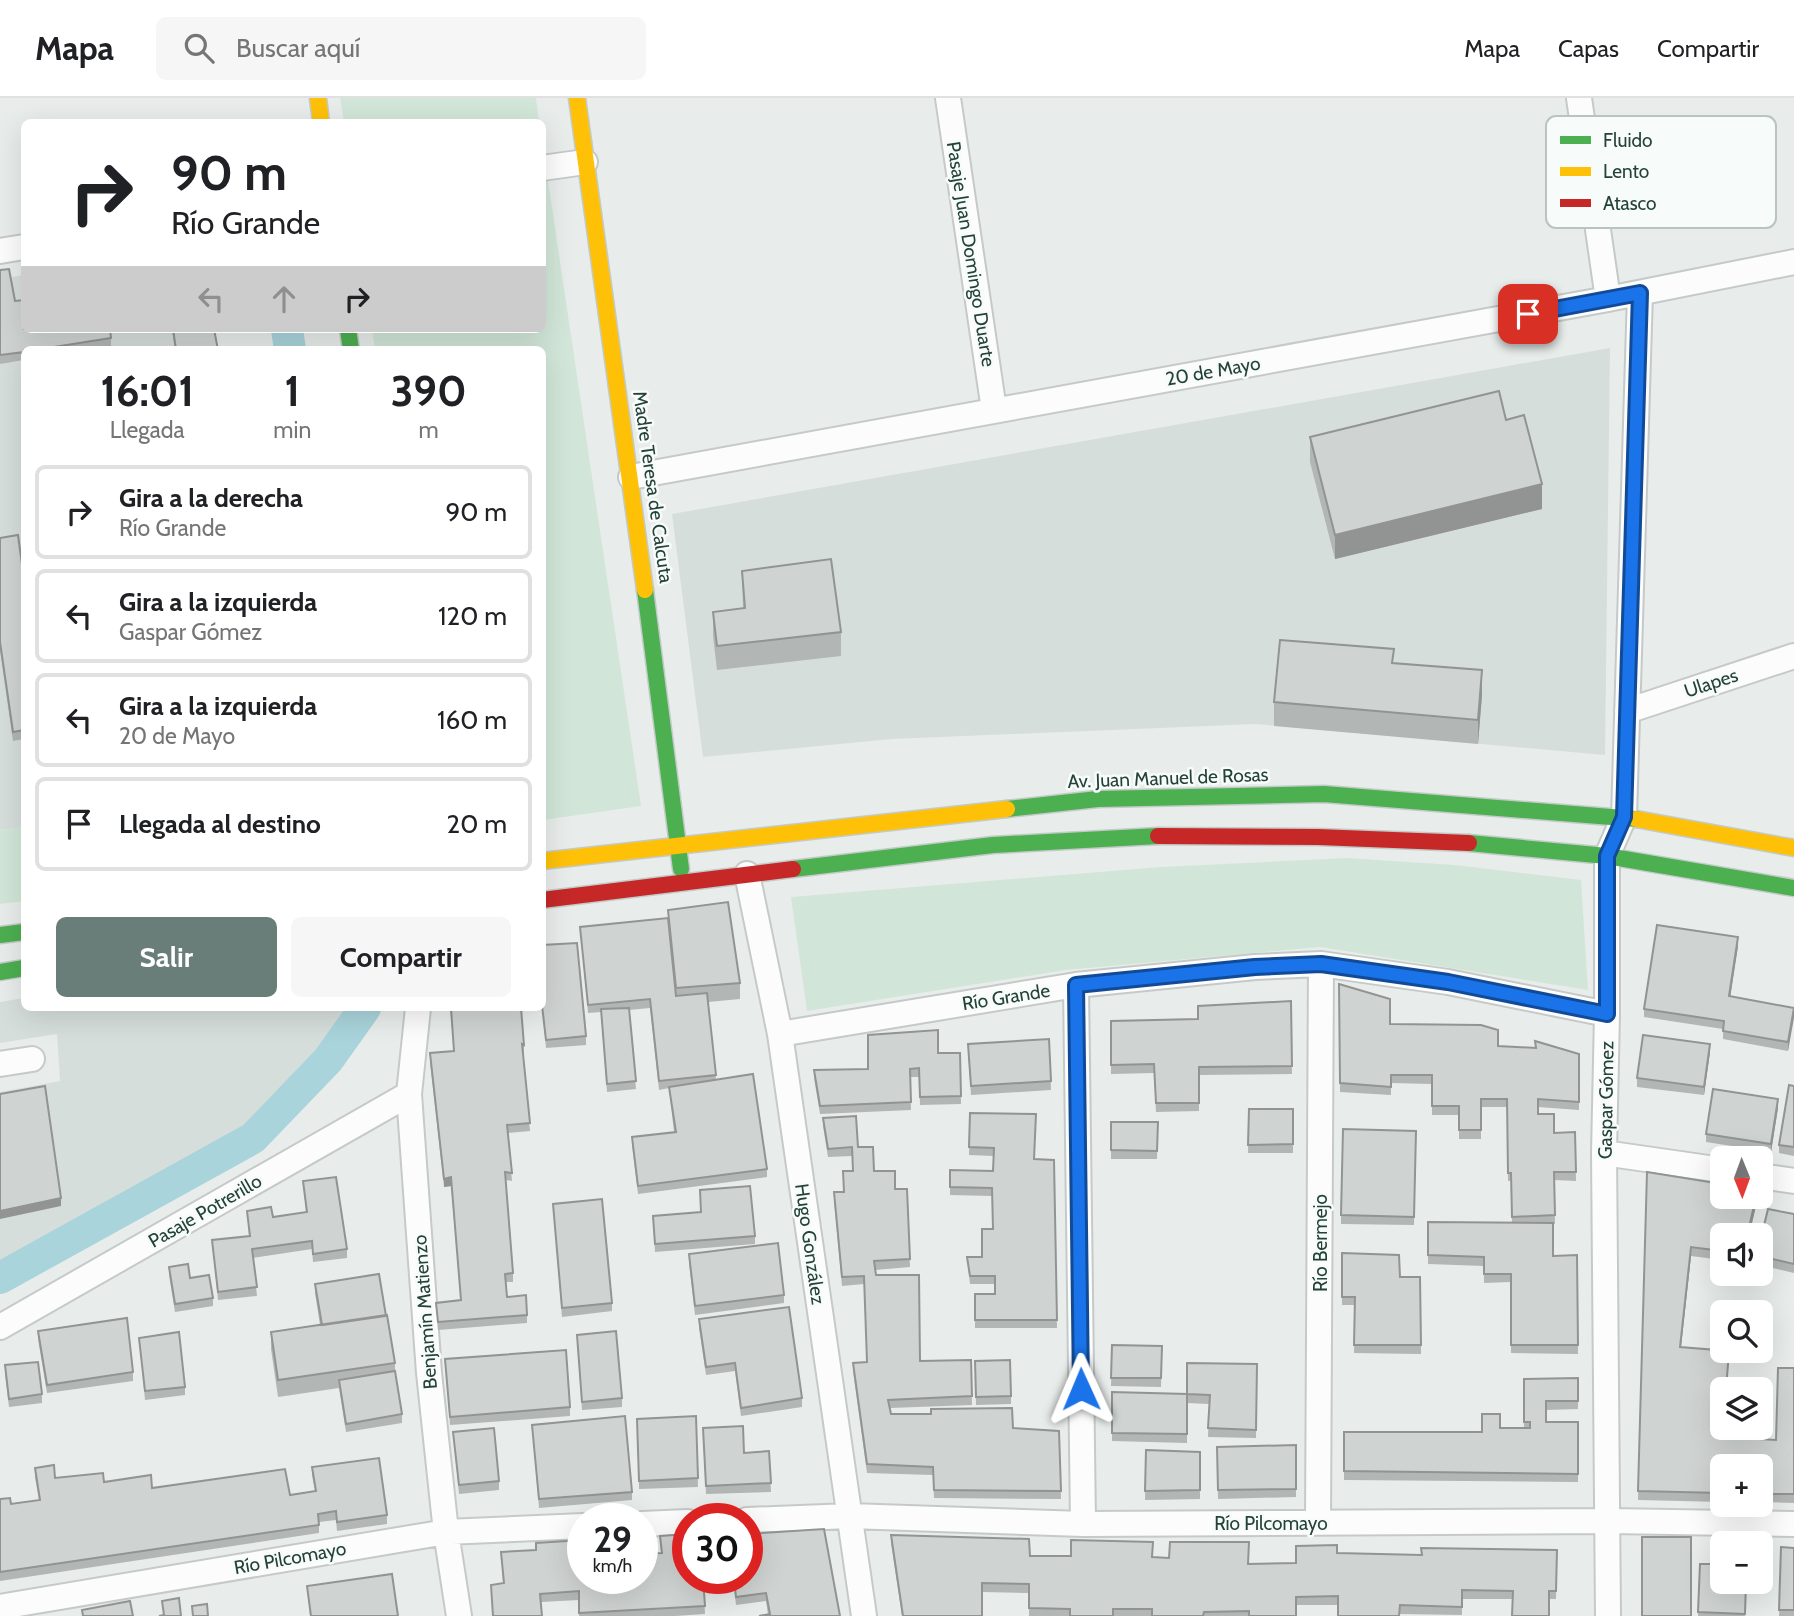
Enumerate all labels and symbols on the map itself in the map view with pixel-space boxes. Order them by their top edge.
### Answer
legend [1546,116,1776,228]
text: Fluido [1603,129,1652,152]
street label: Pasaje Juan Domingo Duarte [942,140,1000,369]
text: Lento [1603,160,1649,183]
text: Atasco [1603,192,1657,215]
pin [1498,284,1558,344]
street label: 20 de Mayo [1164,351,1262,391]
street label: Madre Teresa de Calcuta [628,389,678,585]
street label: Ulapes [1681,663,1741,702]
street label: Av. Juan Manuel de Rosas [1067,763,1269,793]
street label: Río Grande [960,979,1052,1015]
street label: Gaspar Gómez [1593,1041,1619,1159]
north arrow [1710,1146,1773,1209]
street label: Pasaje Potrerillo [144,1169,266,1253]
street label: Hugo González [790,1182,830,1306]
street label: Río Bermejo [1309,1194,1332,1292]
street label: Benjamín Matienzo [408,1234,442,1390]
position arrow [1044,1352,1118,1426]
speed limit sign: 30 [672,1503,763,1594]
street label: Río Pilcomayo [1214,1512,1328,1535]
street label: Río Pilcomayo [232,1537,348,1579]

